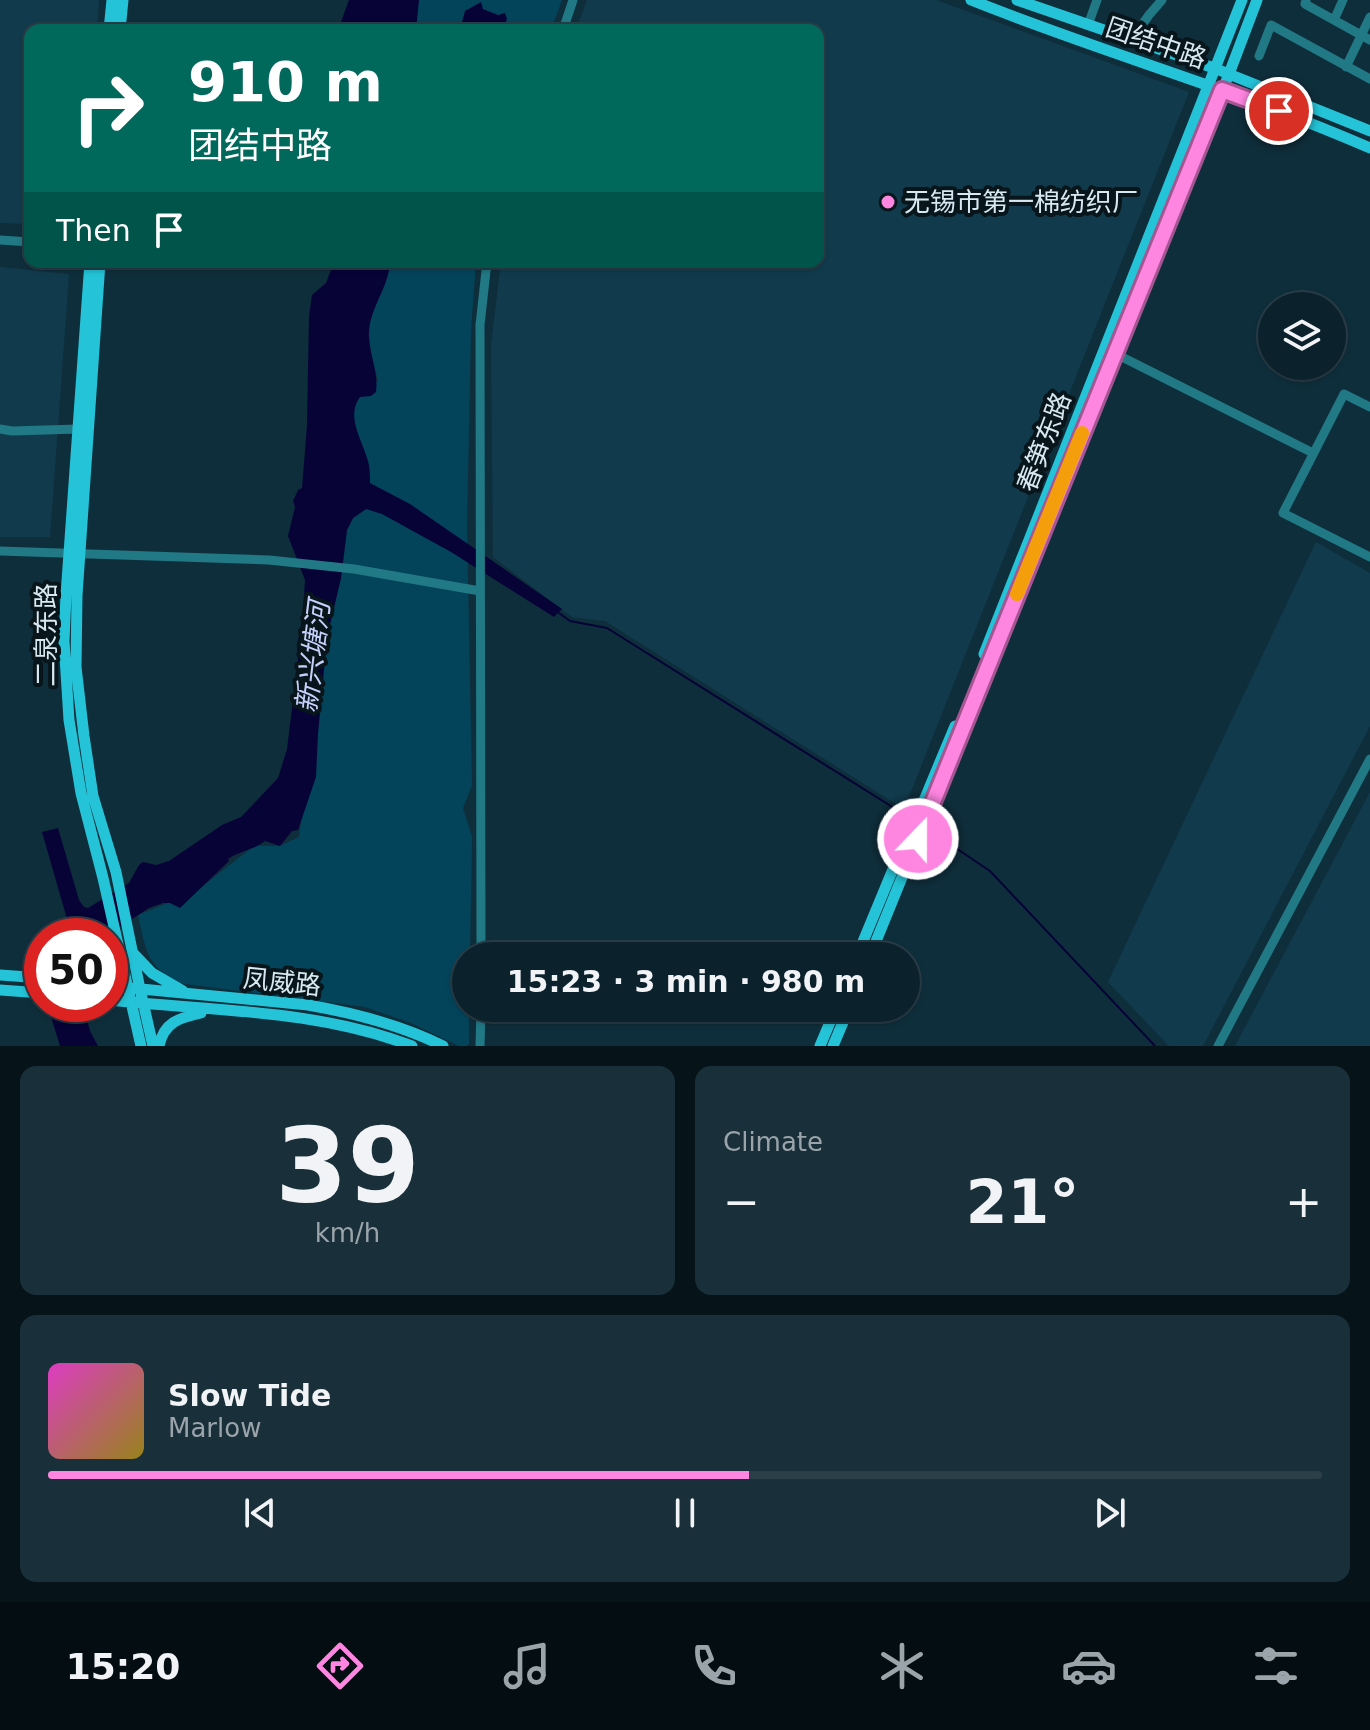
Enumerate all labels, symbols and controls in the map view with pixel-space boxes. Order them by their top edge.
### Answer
street label: 团结中路 [1102,12,1210,74]
text: 910 m [188,49,383,114]
icon: right [56,56,160,160]
pin [1245,77,1313,145]
icon: arrive [1257,89,1301,133]
text: 团结中路 [188,125,332,166]
place label: 无锡市第一棉纺织厂 [904,187,1138,217]
marker: 无锡市第一棉纺织厂 [879,193,897,211]
icon: arrive [147,208,191,252]
text: Then [56,213,131,248]
map controls [1258,292,1346,380]
button: layers [1258,292,1346,380]
street label: 春笋东路 [1011,388,1077,496]
street label: 二泉东路 [31,583,61,687]
water label: 新兴塘河 [290,594,337,715]
position arrow [876,797,960,881]
speed limit sign: 50 [24,918,128,1022]
street label: 凤威路 [242,963,322,1001]
text: 15:23 · 3 min · 980 m [507,964,865,999]
text: 39 [275,1105,420,1227]
text: Climate [723,1127,823,1157]
text: 21° [966,1167,1079,1237]
text: − [723,1176,760,1227]
text: + [1285,1176,1322,1227]
text: km/h [315,1218,380,1248]
text: Slow Tide [168,1378,331,1413]
text: Marlow [168,1413,261,1443]
icon: previous [238,1491,282,1535]
icon: pause [663,1491,707,1535]
icon: next [1088,1491,1132,1535]
icon: directions [312,1638,368,1694]
icon: music [499,1638,555,1694]
icon: phone [686,1638,742,1694]
icon: climate [874,1638,930,1694]
icon: car [1061,1638,1117,1694]
icon: filters [1248,1638,1304,1694]
text: 15:20 [66,1646,180,1687]

